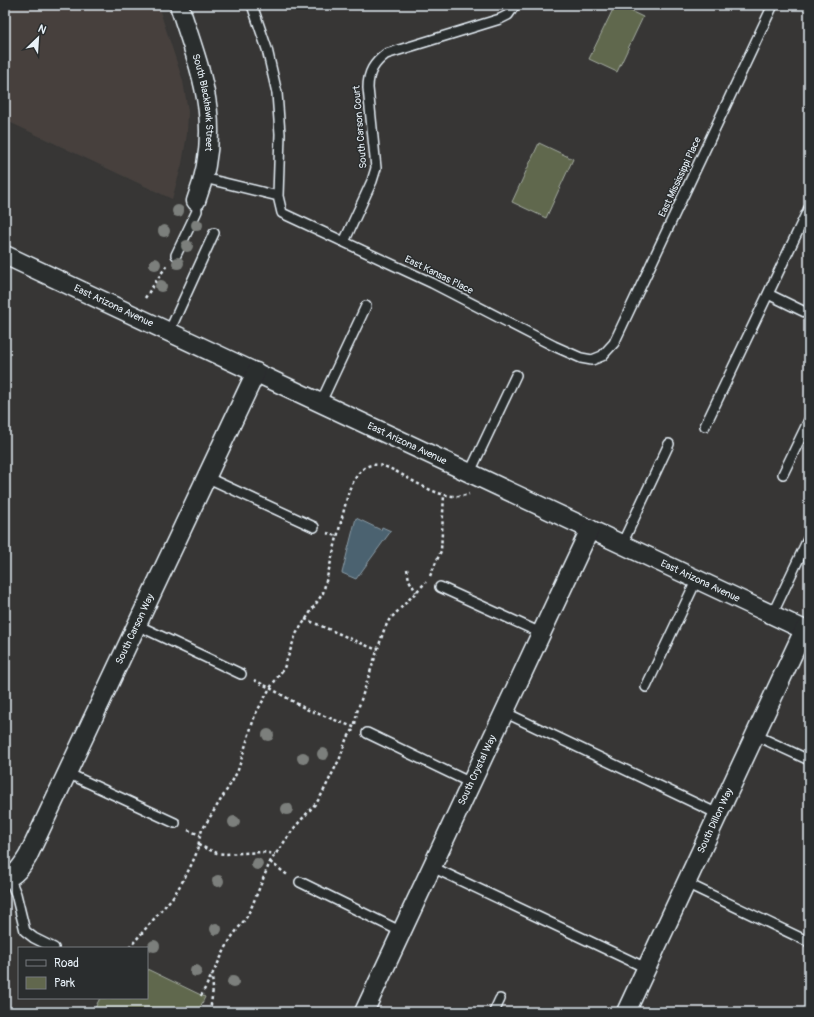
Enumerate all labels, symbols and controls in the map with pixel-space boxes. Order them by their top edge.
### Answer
north arrow [18,18,58,58]
text: N [36,22,49,37]
street label: South Blackhawk Street [189,52,215,153]
street label: South Carson Court [350,84,370,169]
street label: East Mississippi Place [656,135,704,219]
street label: East Kansas Place [403,253,475,297]
street label: East Arizona Avenue [72,282,155,330]
street label: East Arizona Avenue [365,420,449,467]
street label: East Arizona Avenue [659,557,742,605]
street label: South Carson Way [113,591,157,666]
street label: South Crystal Way [456,732,499,807]
street label: South Dillon Way [695,786,736,855]
legend [18,947,148,999]
text: Road [54,956,79,971]
text: Park [54,976,75,991]

